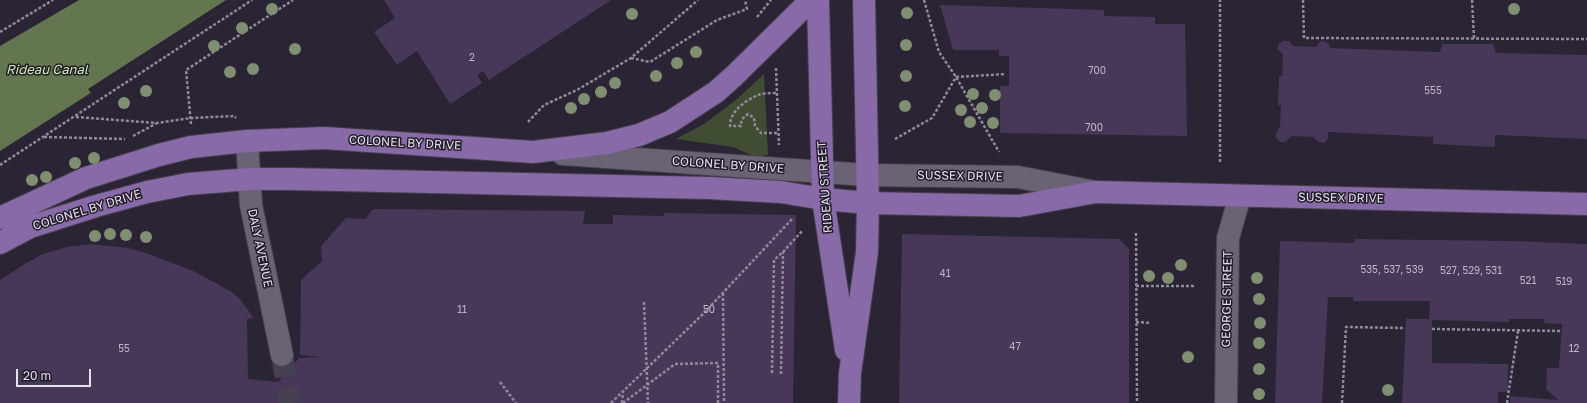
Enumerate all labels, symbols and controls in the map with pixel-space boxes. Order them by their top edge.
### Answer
house number: 2 [469,52,475,64]
water label: Rideau Canal [6,62,88,78]
house number: 700 [1088,65,1106,77]
house number: 555 [1424,85,1442,97]
house number: 700 [1085,122,1103,134]
street label: COLONEL BY DRIVE [348,133,462,153]
street label: RIDEAU STREET [815,140,835,234]
street label: COLONEL BY DRIVE [671,154,785,176]
street label: SUSSEX DRIVE [917,168,1003,184]
street label: COLONEL BY DRIVE [31,187,143,233]
street label: SUSSEX DRIVE [1298,190,1384,206]
street label: DALY AVENUE [245,207,275,289]
street label: GEORGE STREET [1219,250,1235,348]
house number: 535, 537, 539 [1360,264,1424,276]
house number: 527, 529, 531 [1440,265,1502,277]
house number: 41 [940,268,950,280]
house number: 521 [1520,275,1536,287]
house number: 519 [1556,276,1572,288]
house number: 11 [457,304,467,316]
house number: 50 [703,304,715,316]
house number: 47 [1009,341,1021,353]
house number: 55 [118,343,130,355]
house number: 12 [1569,343,1579,355]
scale bar [18,361,93,387]
text: 20 m [23,368,51,383]

